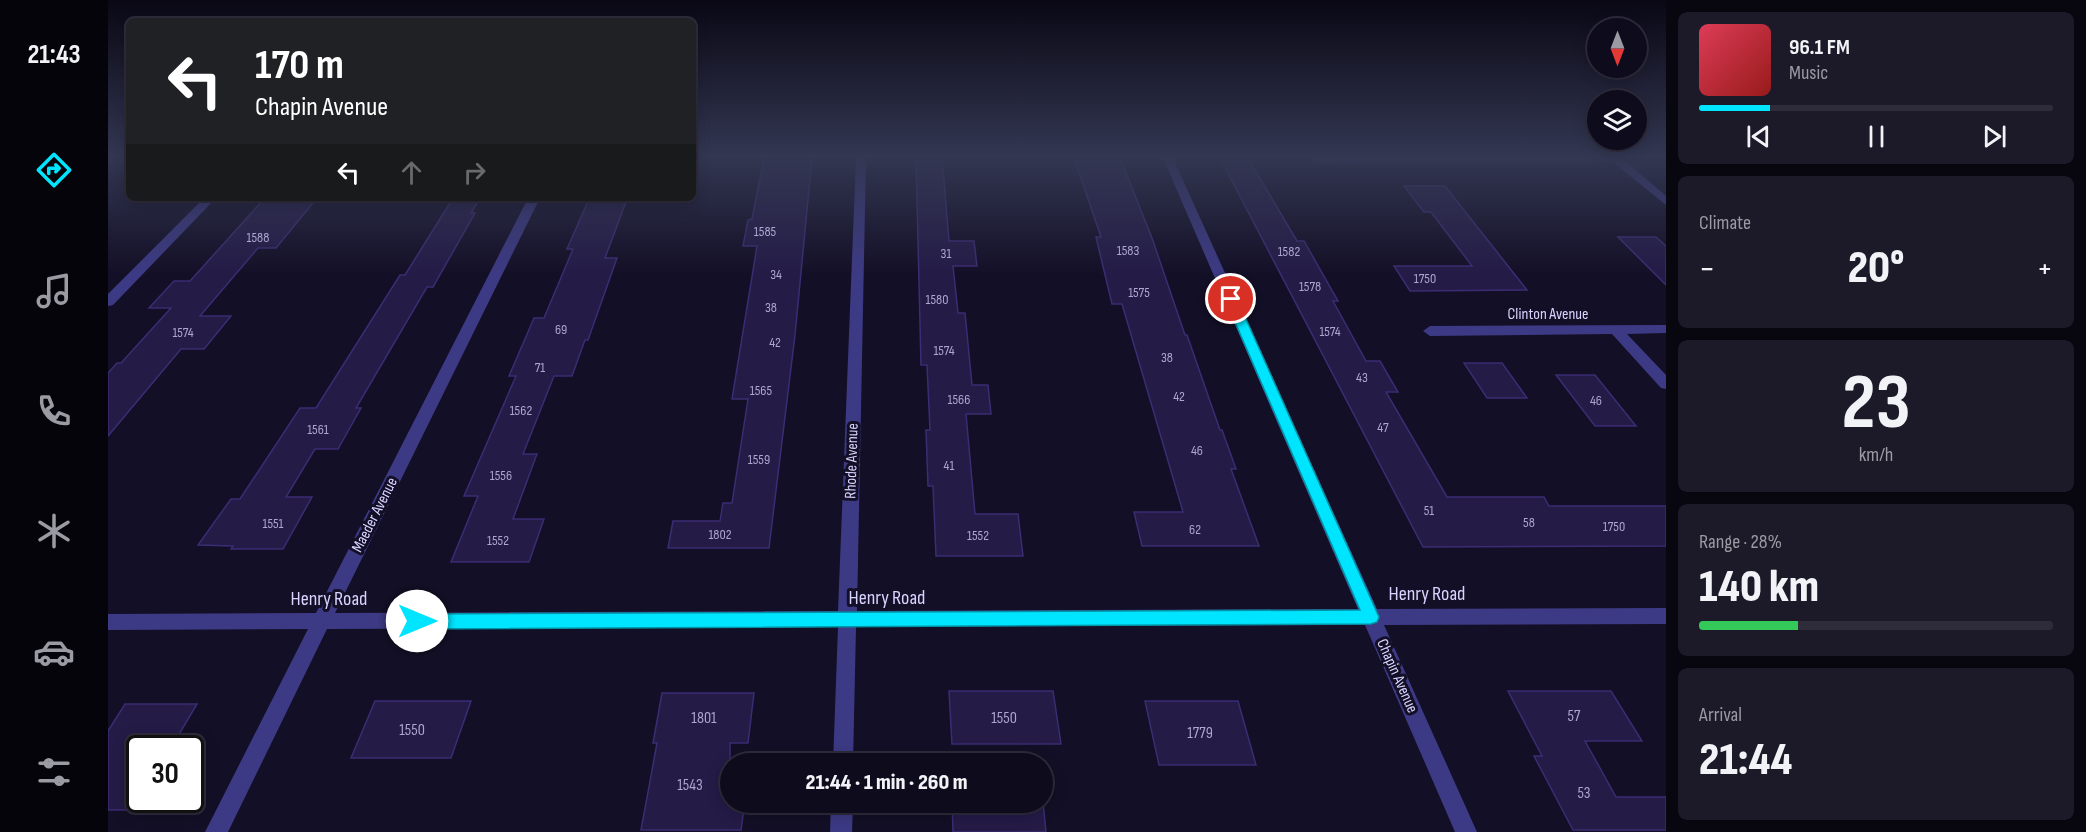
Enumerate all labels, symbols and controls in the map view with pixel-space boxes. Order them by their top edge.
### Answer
north arrow [1587,18,1647,78]
map controls [1587,18,1647,150]
text: 96.1 FM [1789,34,1850,61]
text: 21:43 [27,39,81,71]
text: 170 m [255,40,344,91]
icon: left [156,42,234,120]
text: Music [1789,61,1828,85]
button: layers [1587,90,1647,150]
text: Chapin Avenue [255,91,388,123]
icon: previous [1742,120,1775,153]
icon: pause [1860,120,1893,153]
icon: next [1978,120,2011,153]
icon: directions [33,149,75,191]
icon: left [332,156,365,189]
icon: ahead [395,156,428,189]
icon: right [458,156,491,189]
text: Climate [1699,211,1751,235]
house number: 1585 [754,223,777,240]
house number: 1588 [247,229,269,246]
text: 20° [1848,241,1904,296]
house number: 1583 [1117,242,1139,259]
house number: 1582 [1278,243,1301,260]
house number: 31 [941,245,951,262]
text: − [1699,249,1715,289]
text: + [2037,249,2053,289]
house number: 34 [770,266,782,283]
icon: music [33,270,75,312]
house number: 1750 [1414,270,1436,287]
pin [1205,273,1256,324]
house number: 1578 [1299,278,1321,295]
icon: arrive [1214,282,1247,315]
house number: 1575 [1128,284,1150,301]
house number: 1580 [926,291,948,308]
house number: 38 [765,299,777,316]
street label: Clinton Avenue [1508,305,1588,324]
house number: 69 [555,321,567,338]
house number: 1574 [1319,323,1341,340]
house number: 1574 [172,324,194,341]
house number: 42 [769,334,781,351]
house number: 1574 [933,342,955,359]
house number: 38 [1161,349,1173,366]
text: 23 [1841,357,1911,450]
house number: 71 [535,359,545,376]
house number: 43 [1356,369,1368,386]
house number: 1565 [750,382,773,399]
house number: 42 [1173,388,1185,405]
icon: phone [33,390,75,432]
house number: 1566 [948,391,970,408]
house number: 46 [1590,392,1602,409]
house number: 1562 [510,402,532,419]
house number: 47 [1377,419,1389,436]
house number: 1561 [307,421,329,438]
street label: Rhode Avenue [841,423,863,499]
house number: 46 [1191,442,1203,459]
text: km/h [1859,443,1893,467]
house number: 1559 [748,451,770,468]
house number: 41 [944,457,954,474]
house number: 1556 [490,467,512,484]
street label: Maeder Avenue [348,474,402,556]
house number: 51 [1424,502,1434,519]
icon: climate [33,510,75,552]
house number: 58 [1523,514,1535,531]
house number: 1551 [262,515,284,532]
house number: 1750 [1603,518,1625,535]
house number: 62 [1189,521,1201,538]
house number: 1802 [708,526,732,543]
house number: 1552 [967,527,989,544]
text: Range · 28% [1699,530,1782,554]
house number: 1552 [487,532,509,549]
text: 140 km [1699,560,1819,615]
street label: Henry Road [1389,582,1465,606]
street label: Henry Road [849,586,925,610]
street label: Henry Road [291,587,367,611]
position arrow [385,589,449,653]
icon: car [33,631,75,673]
street label: Chapin Avenue [1372,636,1422,716]
text: Arrival [1699,703,1742,727]
house number: 57 [1568,707,1581,726]
house number: 1801 [691,709,717,728]
house number: 1550 [991,709,1017,728]
house number: 1550 [399,721,425,740]
house number: 1779 [1187,724,1213,743]
text: 21:44 [1699,733,1792,788]
speed limit sign: 30 [126,735,204,813]
icon: filters [33,751,75,793]
text: 21:44 · 1 min · 260 m [806,769,967,796]
house number: 1543 [677,776,703,795]
house number: 53 [1577,784,1591,803]

